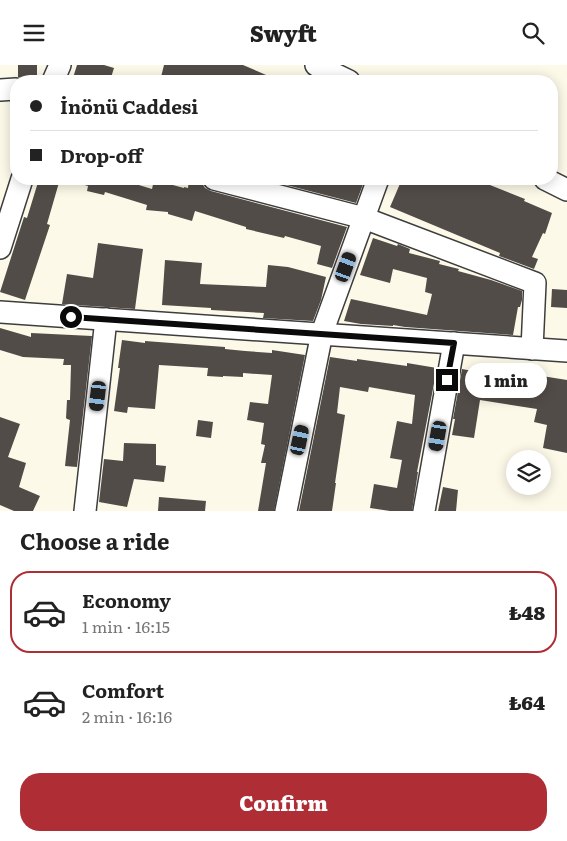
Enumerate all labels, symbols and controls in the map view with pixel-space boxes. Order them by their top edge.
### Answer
text: Swyft [250,16,317,49]
icon: menu [20,19,48,47]
icon: search [519,19,547,47]
text: İnönü Caddesi [60,92,198,120]
text: Drop-off [60,141,143,169]
car [333,250,358,284]
route start [60,306,82,328]
callout: 1 min [464,363,547,397]
text: 1 min [484,368,528,392]
route end [436,369,458,391]
car [88,380,107,412]
car [428,420,447,452]
car [289,424,310,456]
map controls [506,450,551,495]
button: layers [506,450,551,495]
text: Choose a ride [20,524,169,557]
text: Economy [82,586,171,614]
icon: car [22,590,67,635]
text: ₺48 [509,598,545,626]
text: 1 min · 16:15 [82,614,170,638]
text: Comfort [82,676,164,704]
icon: car [22,680,67,725]
text: ₺64 [509,688,545,716]
text: 2 min · 16:16 [82,704,172,728]
button: Confirm [20,773,547,831]

